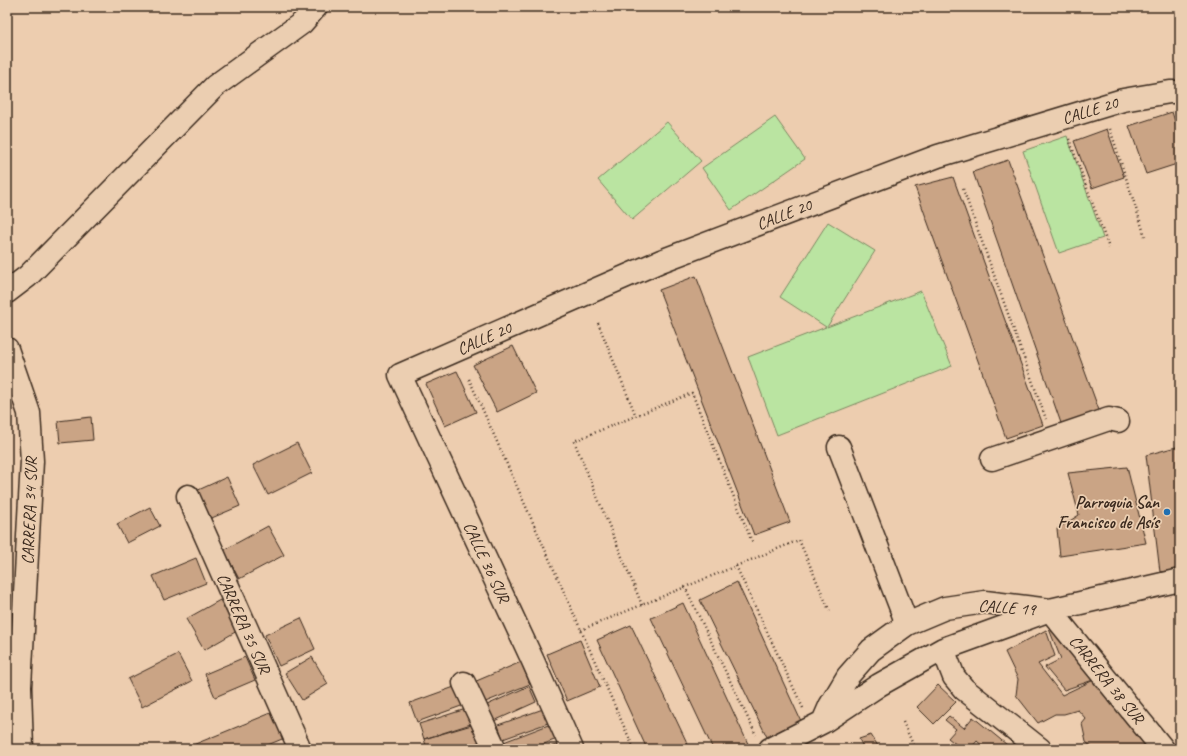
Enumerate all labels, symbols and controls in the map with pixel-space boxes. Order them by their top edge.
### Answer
street label: CALLE 20 [1060,92,1122,129]
street label: CALLE 20 [754,194,816,235]
street label: CALLE 20 [454,317,516,360]
street label: CARRERA 34 SUR [17,455,42,565]
place label: Parroquia San Francisco de Asís [1057,492,1161,533]
marker: Parroquia San Francisco de Asís [1162,507,1172,517]
street label: CALLE 36 SUR [459,519,515,607]
street label: CARRERA 35 SUR [212,570,276,678]
street label: CALLE 19 [978,595,1038,620]
street label: CARRERA 38 SUR [1065,631,1150,729]

